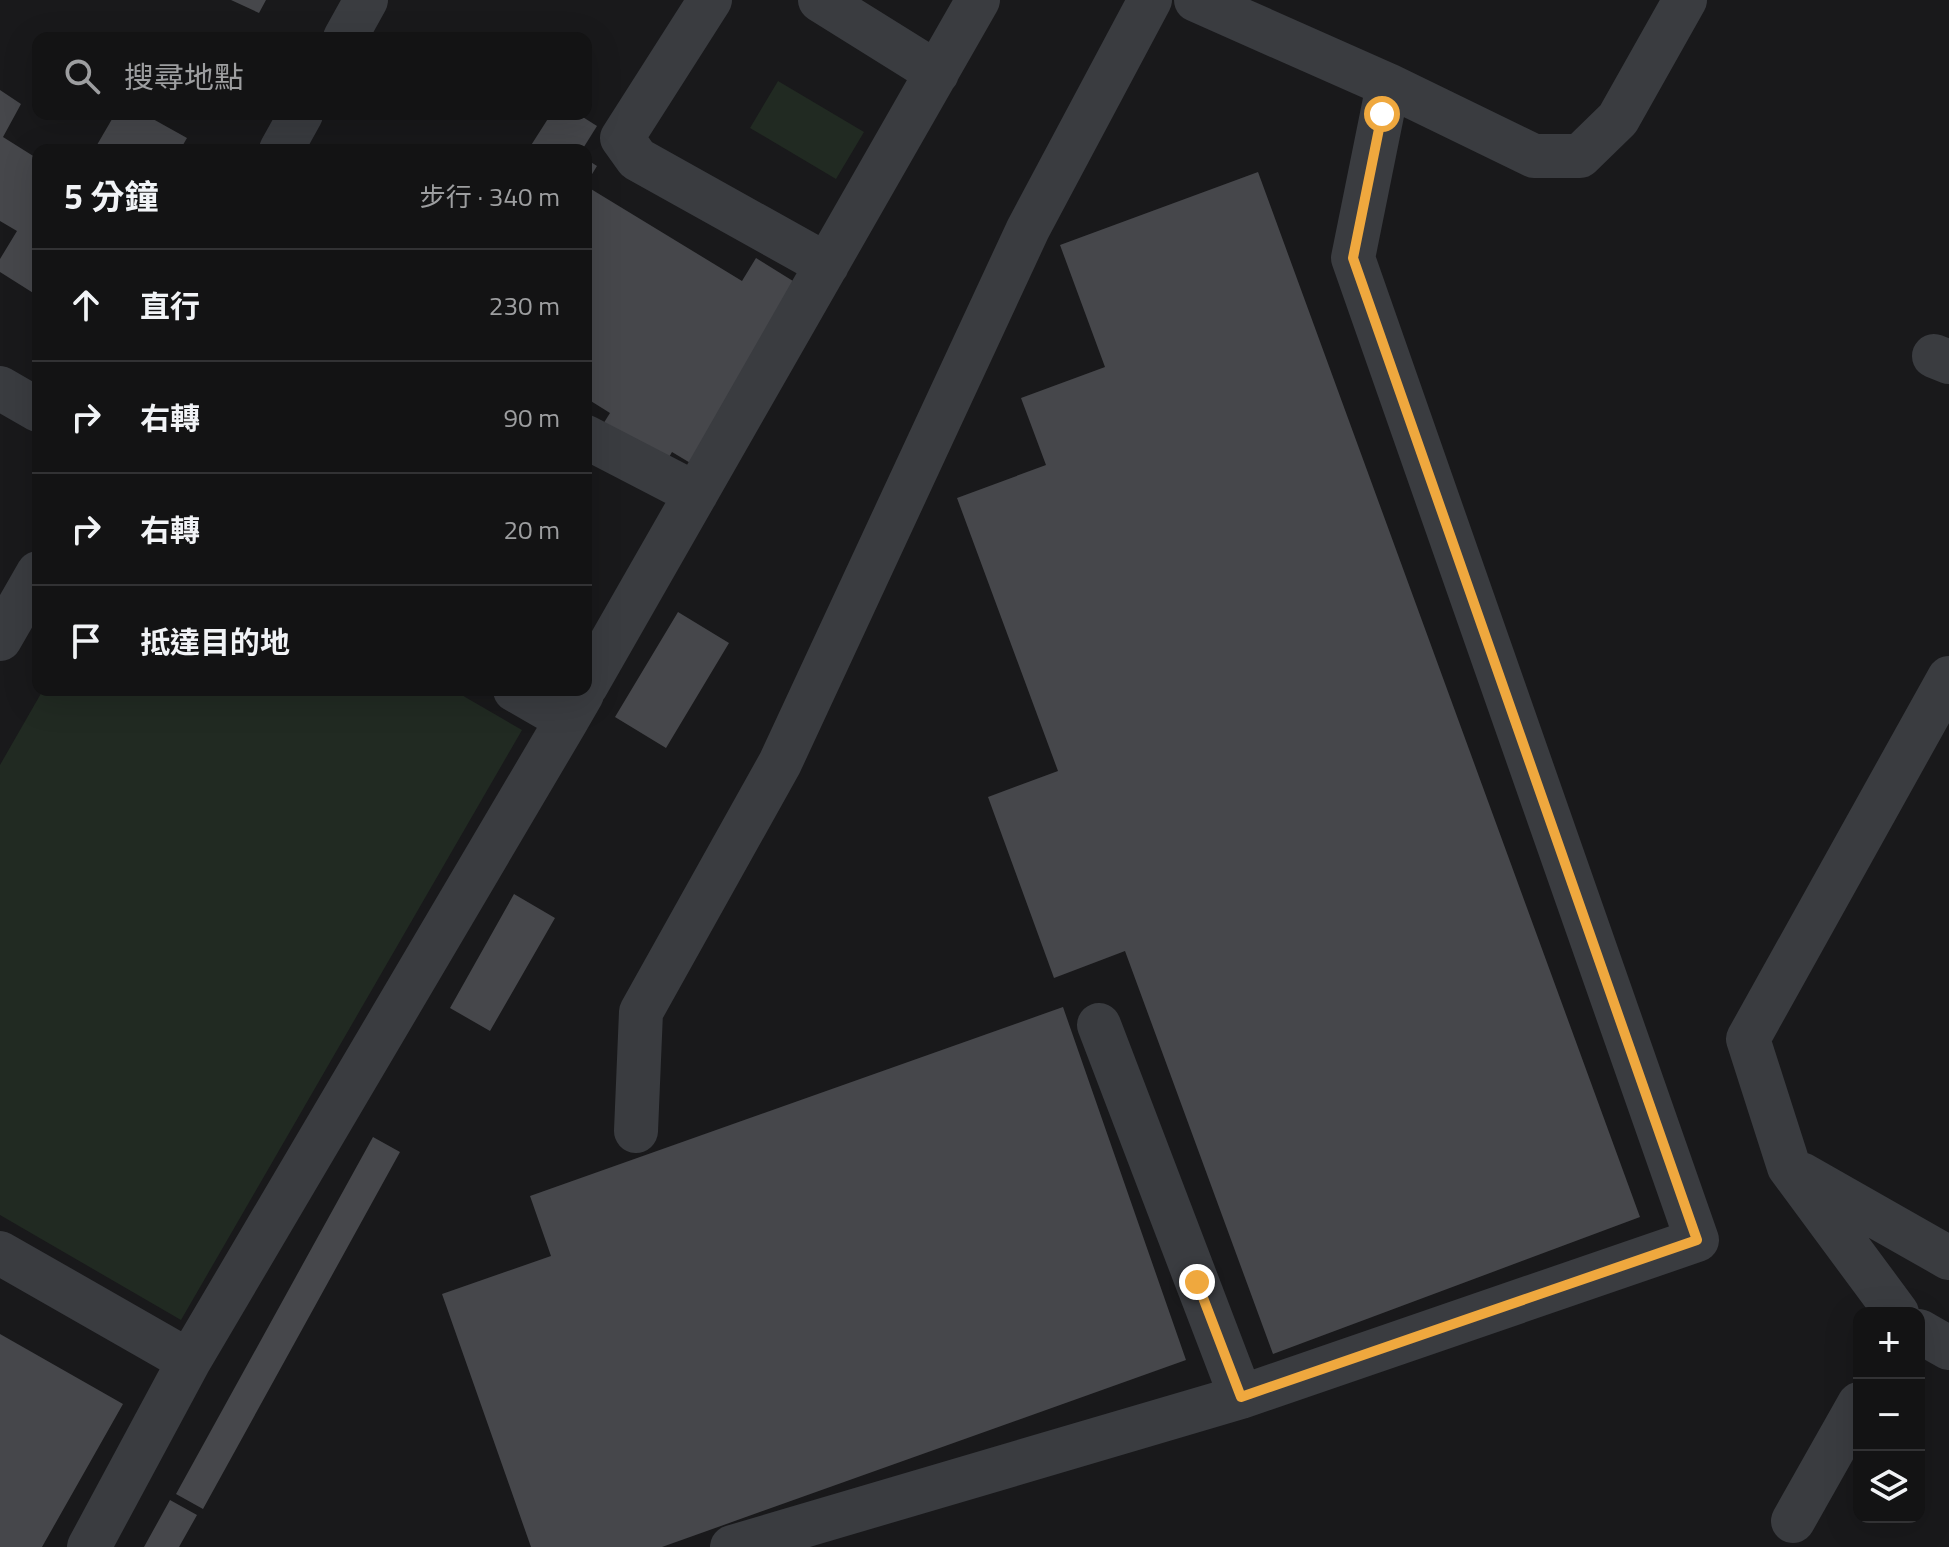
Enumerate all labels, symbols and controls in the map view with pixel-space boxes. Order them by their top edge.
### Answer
search box [32,32,592,120]
icon: search [60,54,104,98]
text: 搜尋地點 [124,54,244,100]
route start [1364,96,1400,132]
text: 5 分鐘 [64,170,159,222]
text: 步行 · 340 m [420,177,560,216]
icon: ahead [64,283,108,327]
text: 直行 [140,283,200,329]
text: 230 m [489,286,560,325]
icon: right [64,395,108,439]
text: 右轉 [140,395,200,441]
text: 90 m [503,398,560,437]
icon: right [64,507,108,551]
text: 右轉 [140,507,200,553]
text: 20 m [503,510,560,549]
icon: arrive [64,619,108,663]
text: 抵達目的地 [140,619,290,665]
route end [1179,1264,1215,1300]
map controls [1853,1307,1925,1523]
button: + [1853,1307,1925,1379]
button: − [1853,1379,1925,1451]
button: layers [1853,1451,1925,1523]

